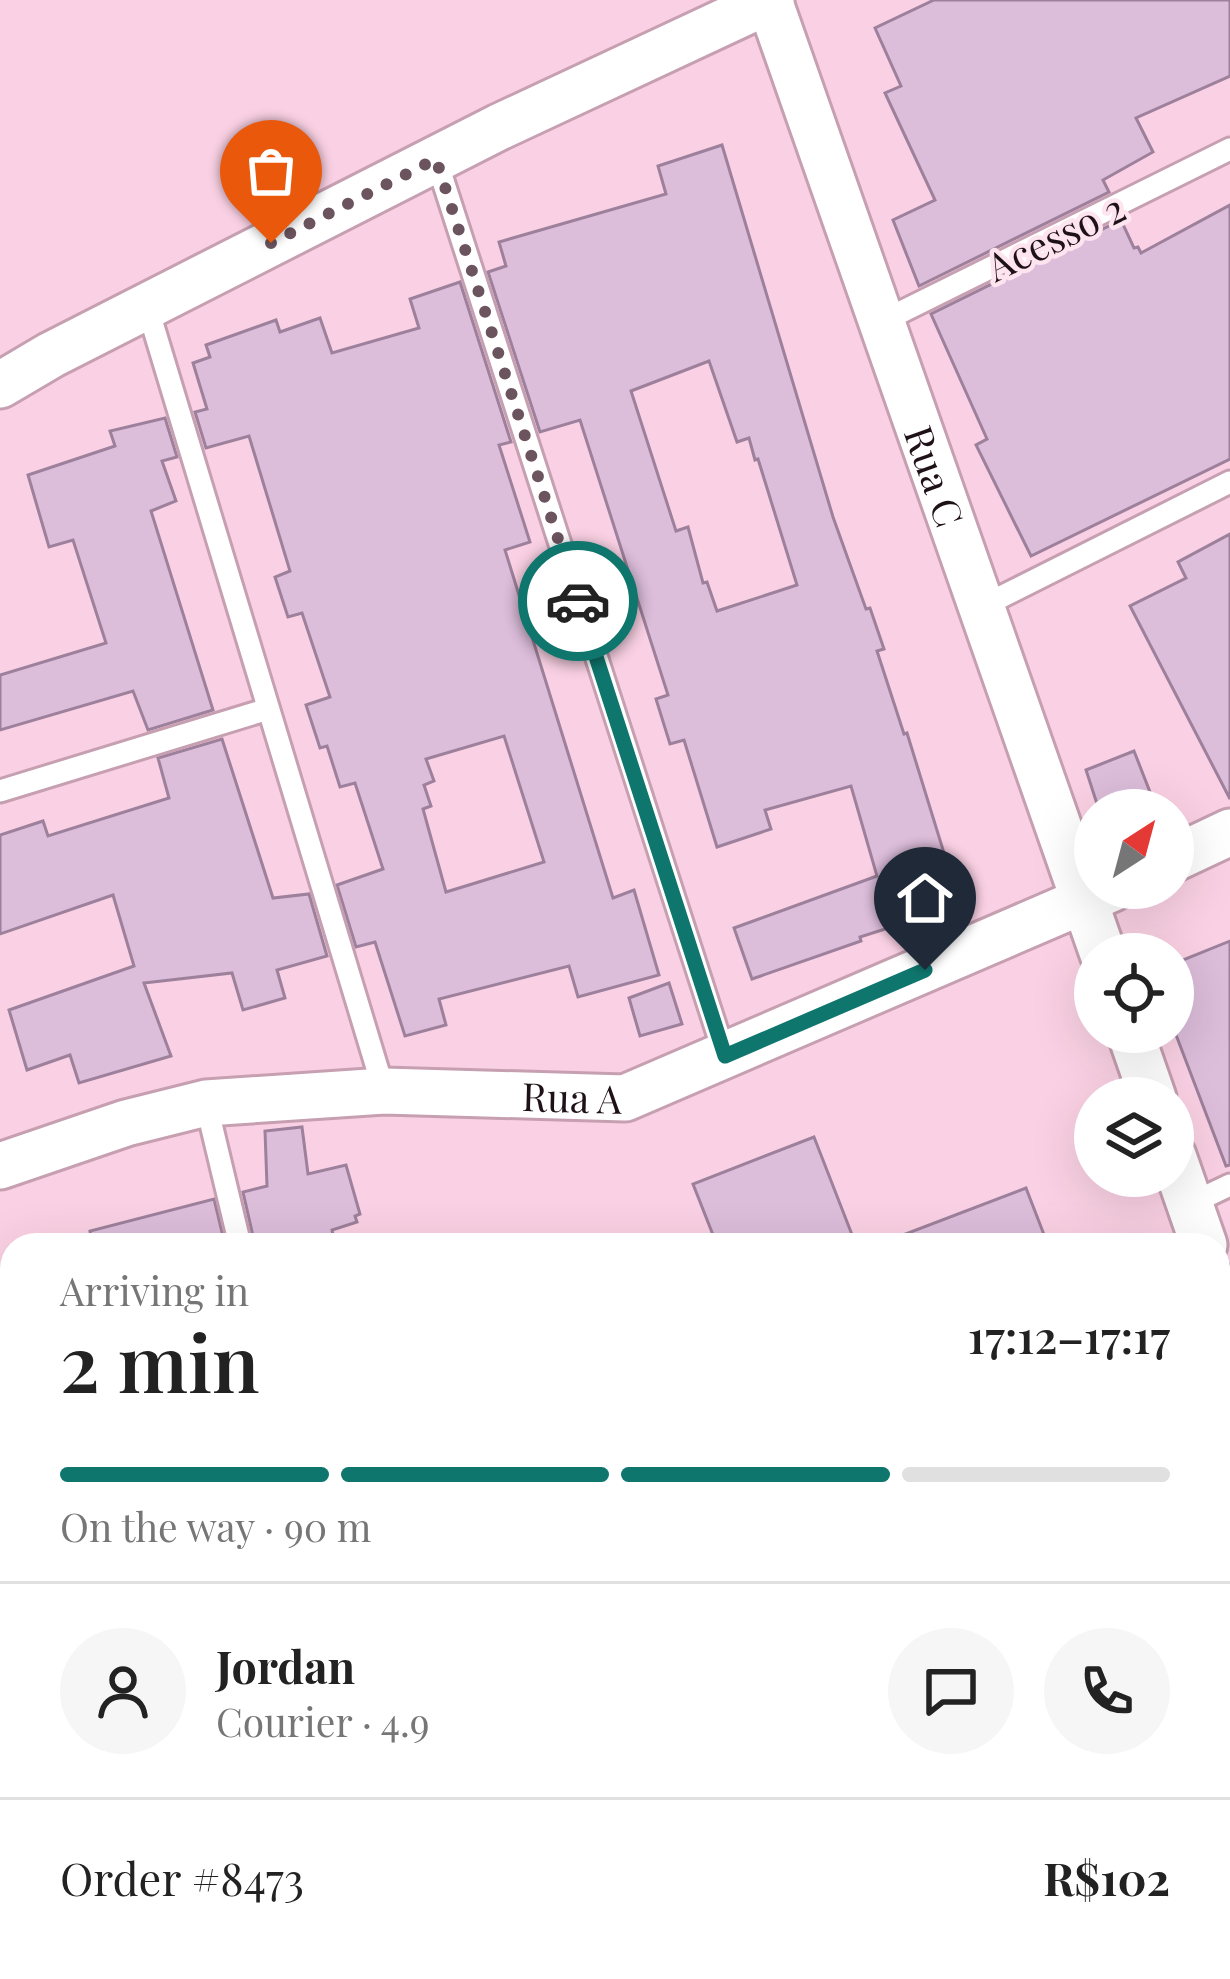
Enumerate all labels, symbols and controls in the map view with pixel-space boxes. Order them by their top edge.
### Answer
pin [220,120,322,243]
icon: bag [238,138,304,204]
street label: Acesso 2 [976,180,1133,292]
street label: Rua C [894,418,977,533]
courier [518,541,638,661]
icon: car [545,568,611,634]
north arrow [1074,789,1194,909]
map controls [1074,789,1194,1197]
pin [874,847,976,970]
icon: home [892,865,958,931]
button: locate [1074,933,1194,1053]
street label: Rua A [521,1069,623,1124]
button: layers [1074,1077,1194,1197]
text: Arriving in [60,1264,249,1316]
text: 17:12–17:17 [968,1305,1170,1365]
text: 2 min [60,1309,259,1413]
text: On the way · 90 m [60,1500,372,1552]
button: person [60,1628,186,1754]
button: chat [888,1628,1014,1754]
button: phone [1044,1628,1170,1754]
text: Jordan [216,1635,355,1695]
text: Courier · 4.9 [216,1695,430,1747]
text: Order #8473 [60,1847,304,1907]
text: R$102 [1043,1847,1170,1907]

